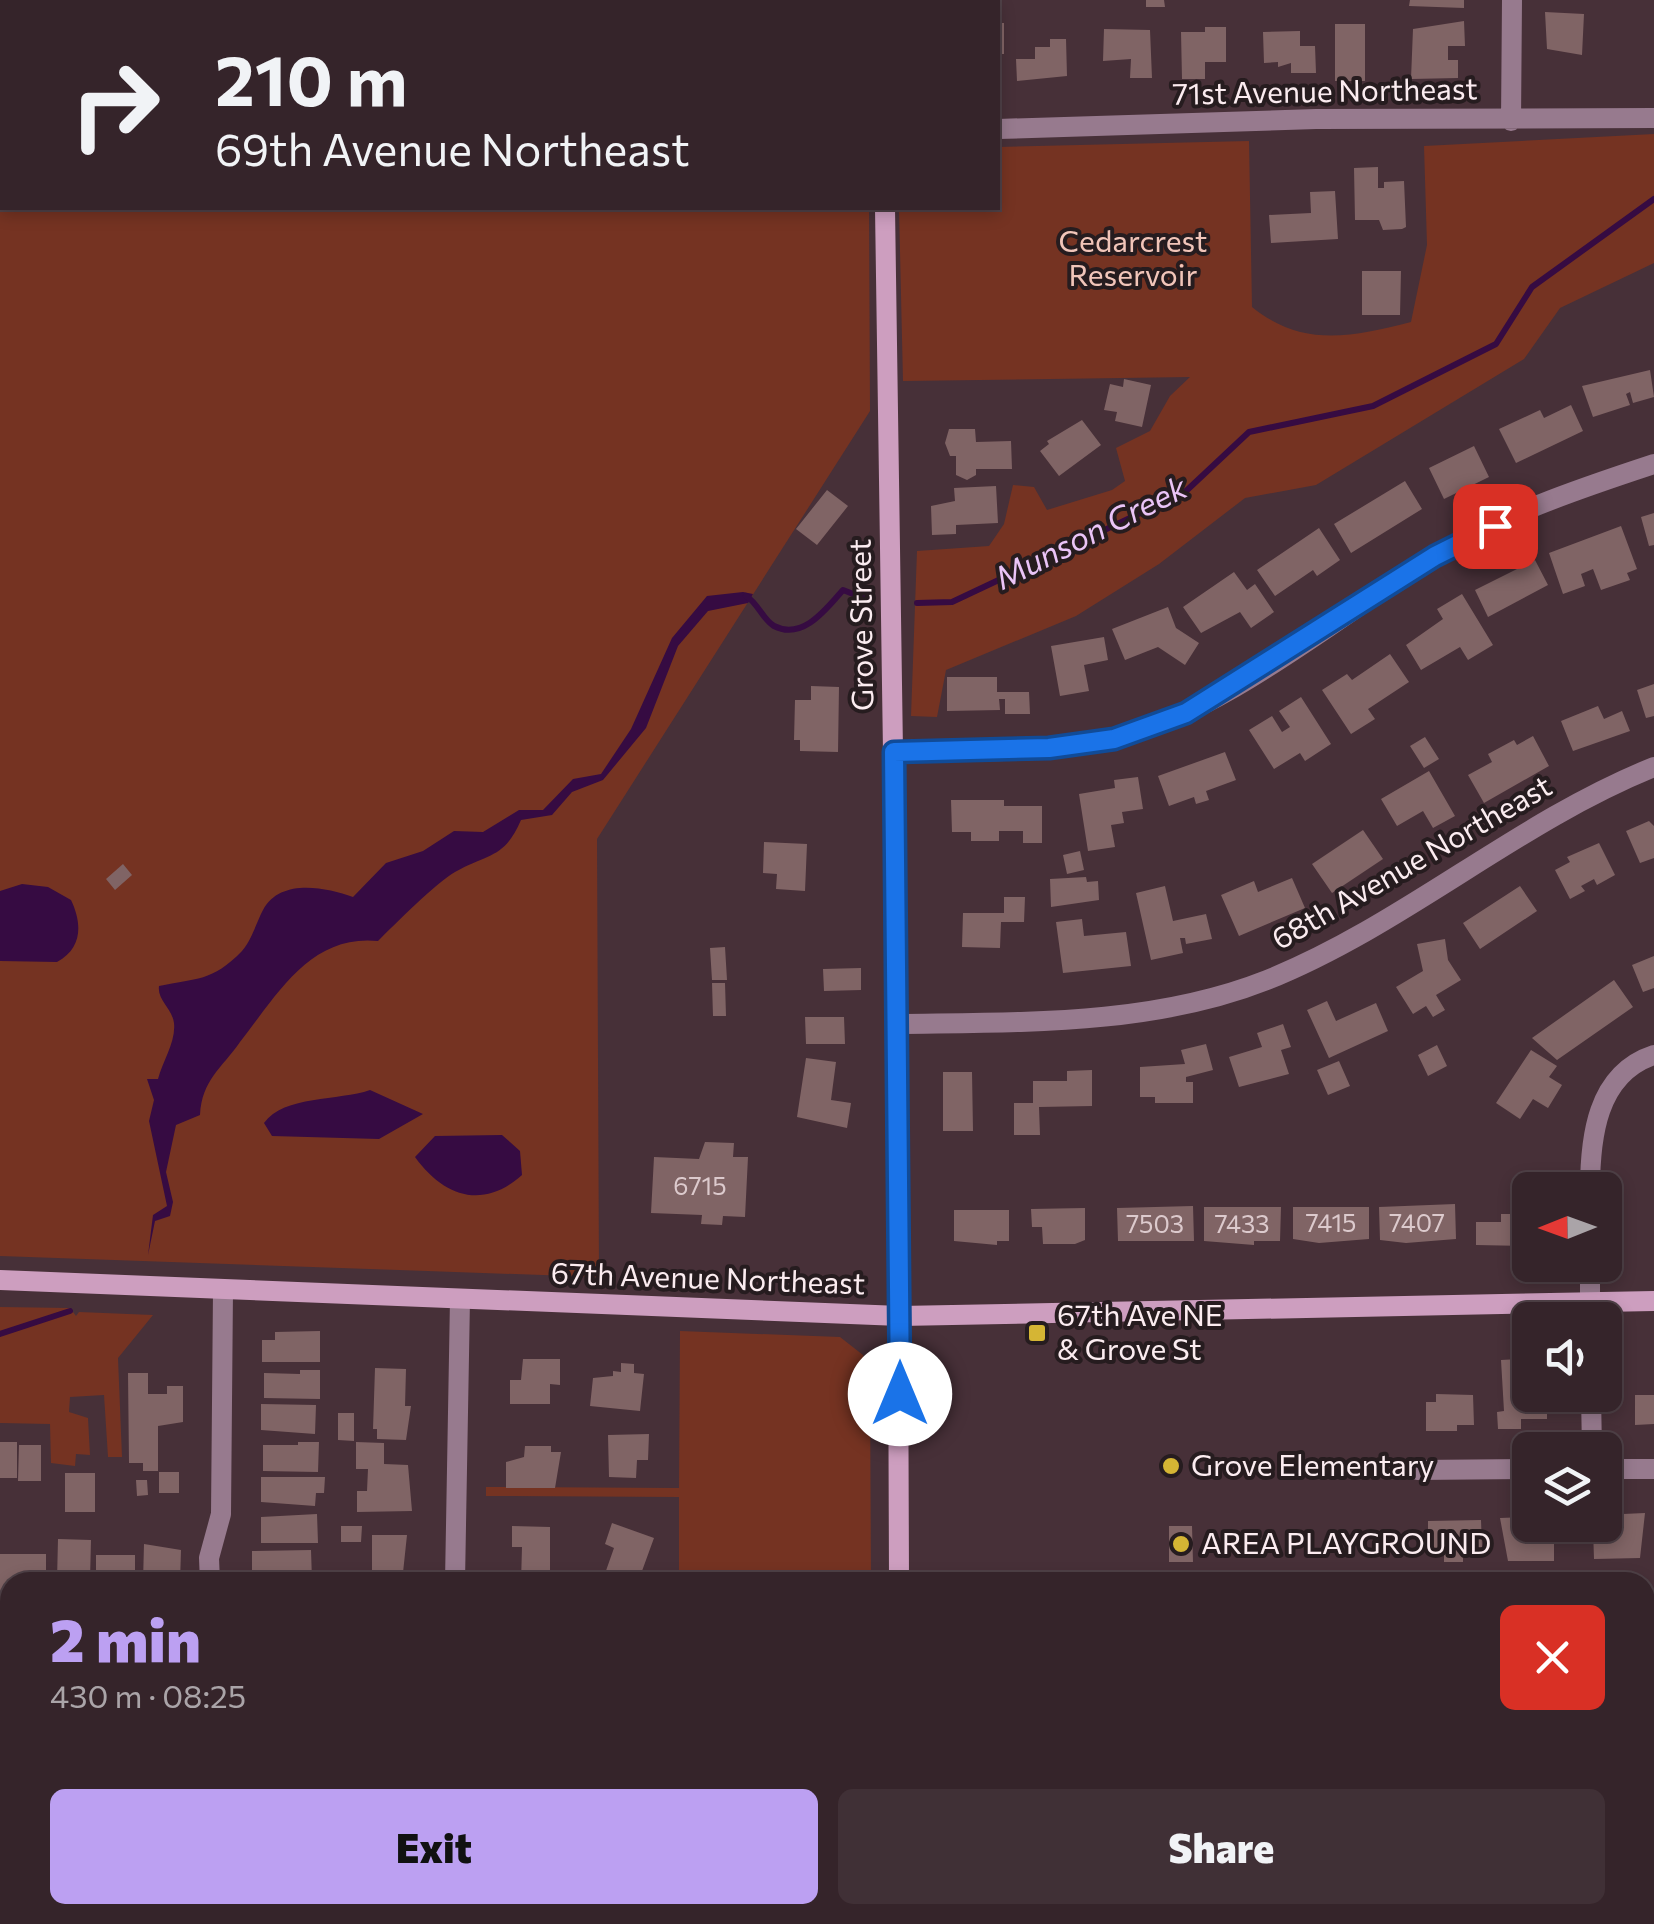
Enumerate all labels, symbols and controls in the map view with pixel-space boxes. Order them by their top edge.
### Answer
text: 210 m [215,35,407,120]
icon: right [50,40,180,170]
street label: 71st Avenue Northeast [1172,68,1478,111]
text: 69th Avenue Northeast [215,120,690,175]
park label: Cedarcrest Reservoir [1059,221,1207,292]
water label: Munson Creek [987,465,1193,597]
pin [1453,484,1538,569]
icon: arrive [1468,499,1523,554]
street label: Grove Street [840,539,879,711]
street label: 68th Avenue Northeast [1264,766,1557,956]
house number: 6715 [673,1170,727,1200]
north arrow [1512,1172,1622,1282]
map controls [1512,1172,1622,1542]
house number: 7415 [1305,1207,1357,1237]
house number: 7407 [1389,1207,1445,1237]
house number: 7503 [1126,1208,1184,1238]
house number: 7433 [1214,1208,1270,1238]
street label: 67th Avenue Northeast [550,1253,866,1300]
place label: 67th Ave NE & Grove St [1057,1295,1223,1366]
button: sound [1512,1302,1622,1412]
marker: 67th Ave NE & Grove St [1026,1322,1048,1344]
position arrow [848,1342,952,1446]
button: layers [1512,1432,1622,1542]
place label: Grove Elementary [1191,1445,1434,1482]
marker: Grove Elementary [1160,1455,1182,1477]
place label: AREA PLAYGROUND [1201,1523,1491,1560]
marker: AREA PLAYGROUND [1170,1533,1192,1555]
text: 2 min [50,1601,201,1674]
button: close [1500,1605,1605,1710]
text: 430 m · 08:25 [50,1675,246,1715]
button: Exit [50,1789,818,1904]
button: Share [838,1789,1605,1904]

